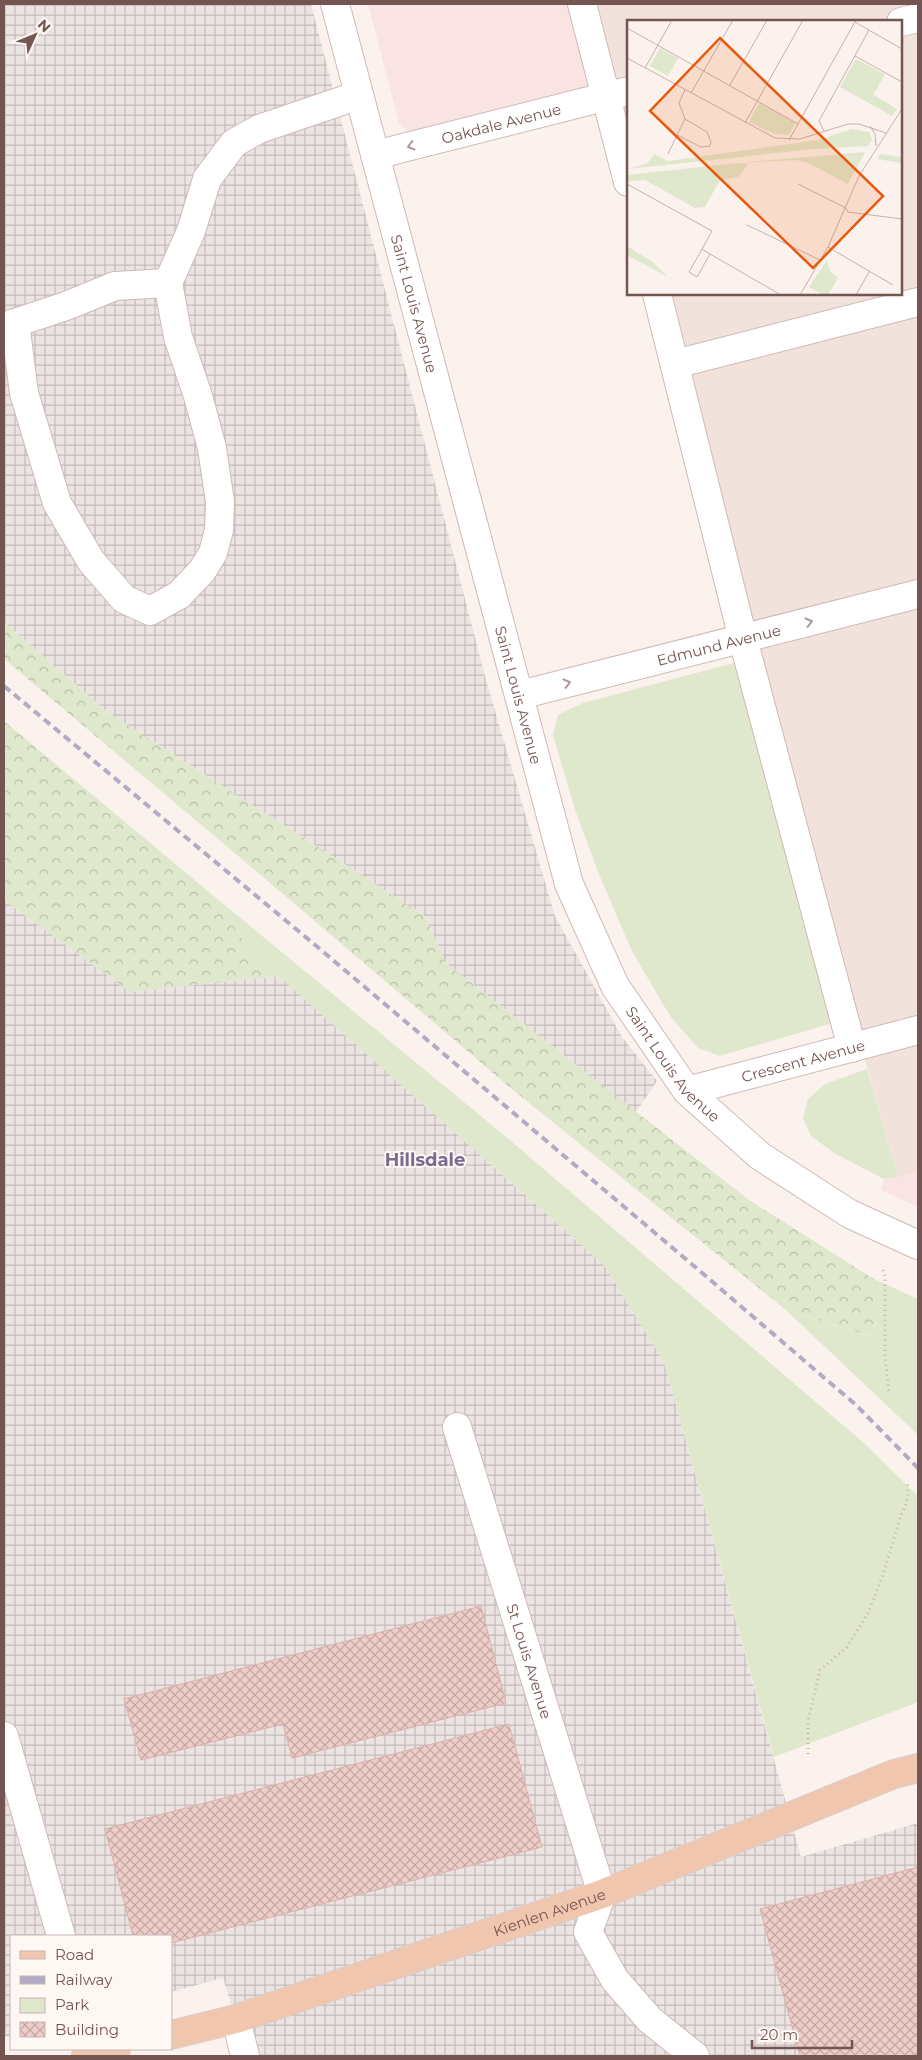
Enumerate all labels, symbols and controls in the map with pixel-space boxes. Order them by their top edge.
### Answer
north arrow [10,10,60,60]
text: N [34,16,55,36]
inset map [627,20,902,295]
street label: Oakdale Avenue [439,99,563,147]
one-way arrow [408,140,416,150]
street label: Saint Louis Avenue [387,232,442,375]
one-way arrow [805,617,814,628]
street label: Edmund Avenue [655,620,783,669]
street label: Saint Louis Avenue [491,624,546,766]
one-way arrow [562,678,571,689]
street label: Saint Louis Avenue [622,1002,724,1126]
street label: Crescent Avenue [739,1035,867,1086]
district label: Hillsdale [385,1149,465,1171]
street label: St Louis Avenue [503,1601,556,1721]
street label: Kienlen Avenue [491,1884,608,1940]
legend [10,1935,172,2050]
text: Road [55,1945,94,1964]
text: Railway [55,1970,113,1989]
text: Park [55,1995,89,2014]
scale bar [752,2018,852,2050]
text: Building [55,2020,119,2039]
text: 20 m [760,2025,798,2044]

